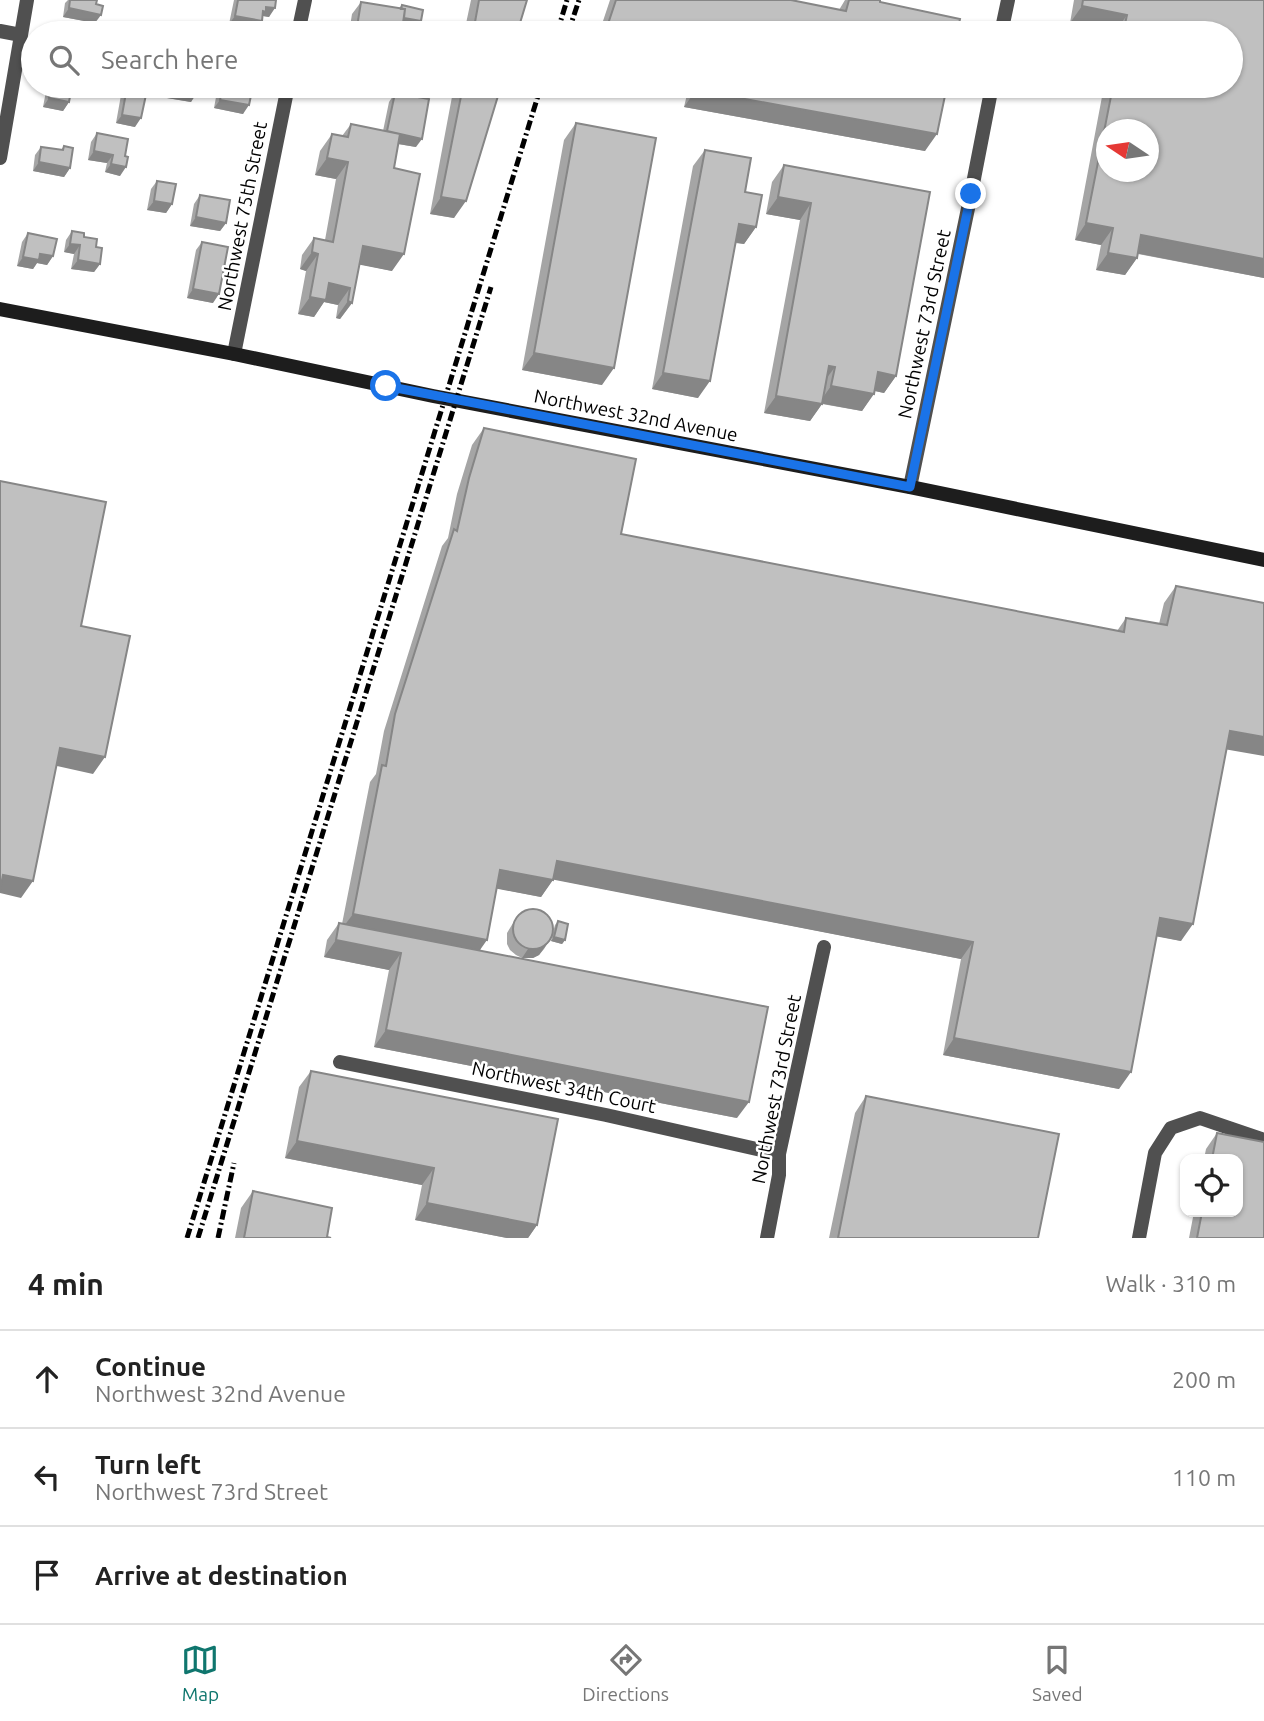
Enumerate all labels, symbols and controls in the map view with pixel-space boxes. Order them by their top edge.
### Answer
search box [21,21,1243,98]
icon: search [45,41,83,79]
text: Search here [101,45,238,74]
street label: Northwest 75th Street [213,119,271,313]
north arrow [1096,119,1159,182]
route end [955,178,986,209]
street label: Northwest 73rd Street [893,227,955,420]
route start [370,370,401,401]
street label: Northwest 32nd Avenue [532,384,740,446]
street label: Northwest 73rd Street [747,992,805,1186]
street label: Northwest 34th Court [470,1057,659,1117]
map controls [1180,1154,1243,1217]
button: locate [1180,1154,1243,1217]
text: 4 min [28,1267,104,1301]
text: Walk · 310 m [1105,1271,1236,1296]
text: Continue [95,1352,206,1381]
icon: ahead [28,1360,66,1398]
text: 200 m [1172,1367,1236,1392]
text: Northwest 32nd Avenue [95,1381,346,1406]
text: Turn left [95,1450,201,1479]
icon: left [28,1458,66,1496]
text: 110 m [1172,1465,1236,1490]
text: Northwest 73rd Street [95,1479,328,1504]
icon: arrive [28,1556,66,1594]
text: Arrive at destination [95,1561,348,1590]
tab: Map [181,1641,219,1705]
tab: Directions [582,1641,669,1705]
tab: Saved [1032,1641,1083,1705]

